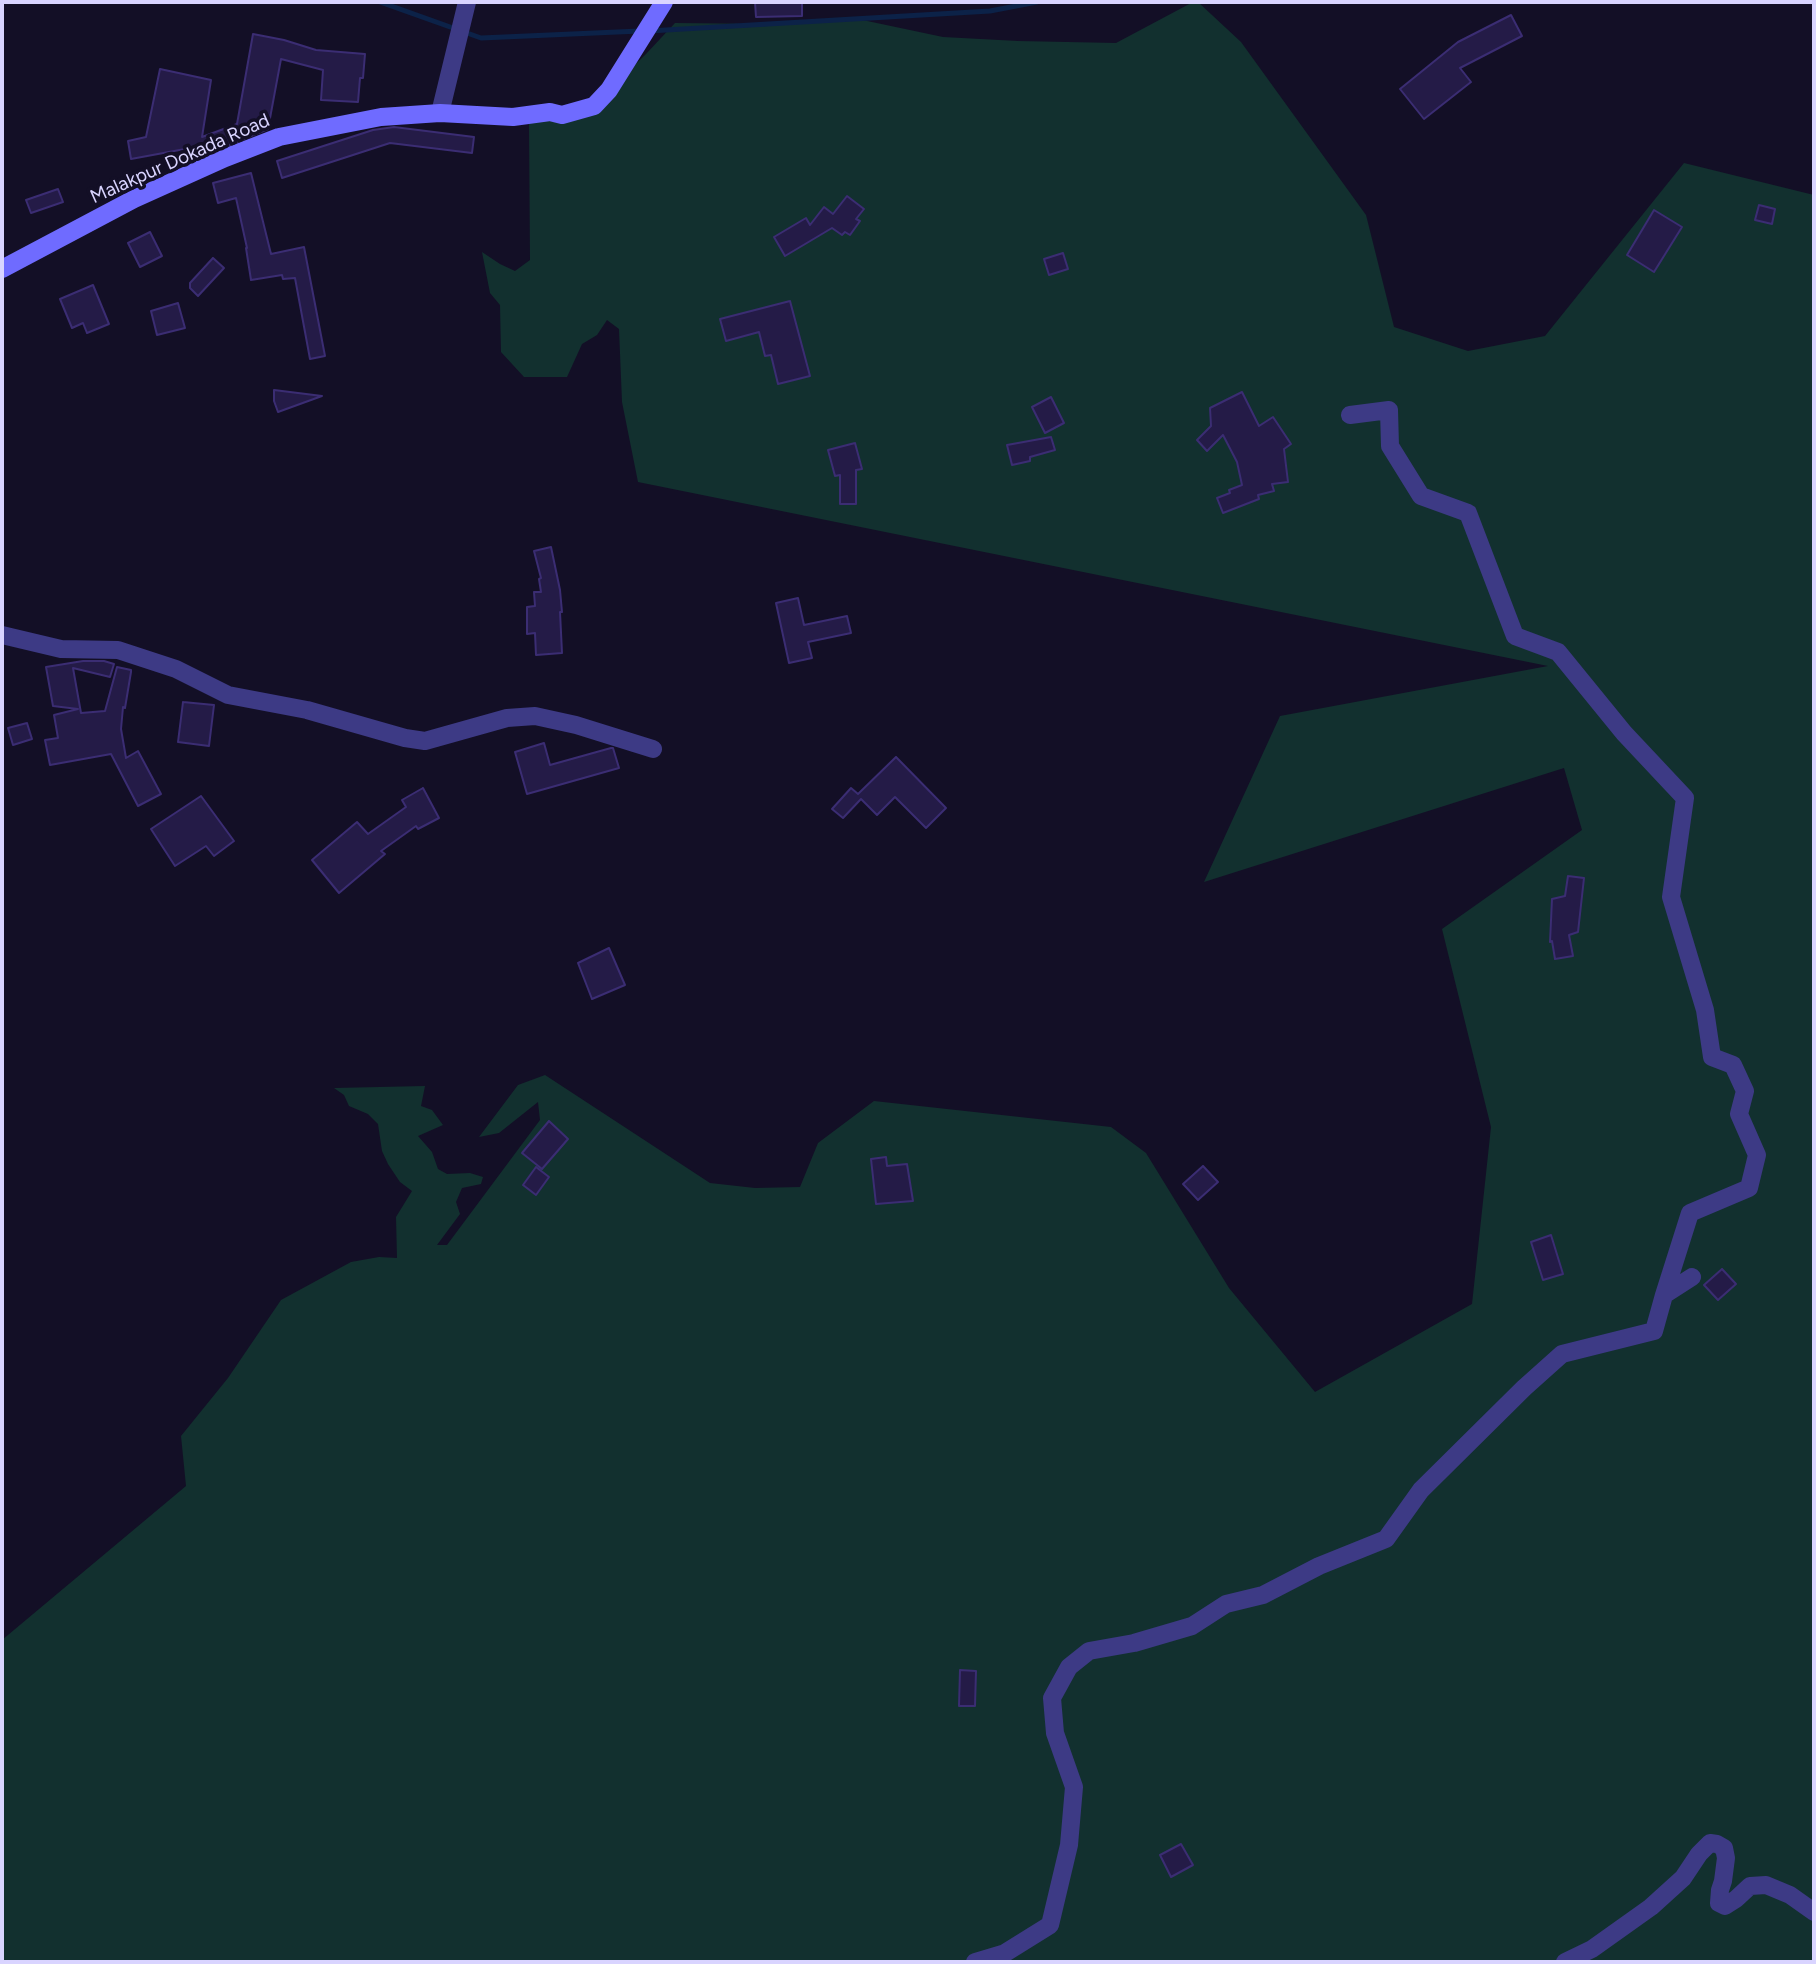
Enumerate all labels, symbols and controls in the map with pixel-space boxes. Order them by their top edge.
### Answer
street label: Malakpur Dokada Road [87,109,273,209]

